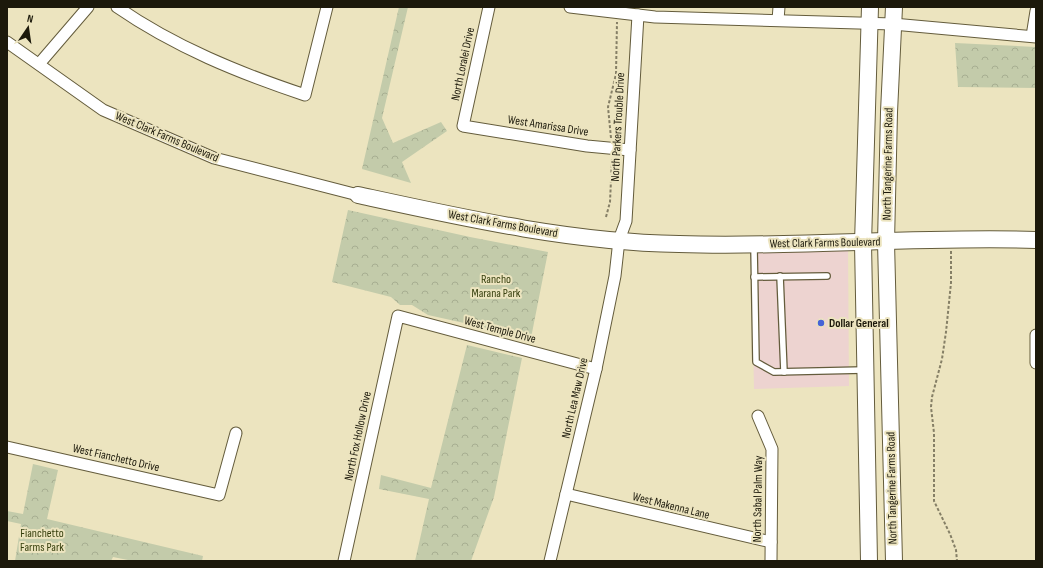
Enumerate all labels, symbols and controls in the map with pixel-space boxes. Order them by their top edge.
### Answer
north arrow [8,8,48,48]
text: N [26,12,35,26]
street label: North Loralei Drive [448,26,478,102]
street label: North Parkers Trouble Drive [608,72,628,182]
street label: West Clark Farms Boulevard [113,108,221,166]
street label: North Tangerine Farms Road [880,108,896,220]
street label: West Amarissa Drive [507,112,590,140]
street label: West Clark Farms Boulevard [447,207,559,241]
street label: West Clark Farms Boulevard [769,235,881,251]
park label: Rancho Marana Park [472,272,521,301]
street label: West Temple Drive [462,313,538,347]
place label: Dollar General [829,316,889,331]
marker: Dollar General [816,318,826,328]
street label: North Lea Maw Drive [558,356,592,440]
street label: North Fox Hollow Drive [341,390,375,482]
street label: North Tangerine Farms Road [884,432,900,544]
street label: West Fianchetto Drive [71,441,161,475]
street label: North Sabal Palm Way [750,455,766,543]
street label: West Makenna Lane [631,489,711,523]
park label: Fianchetto Farms Park [20,526,64,555]

